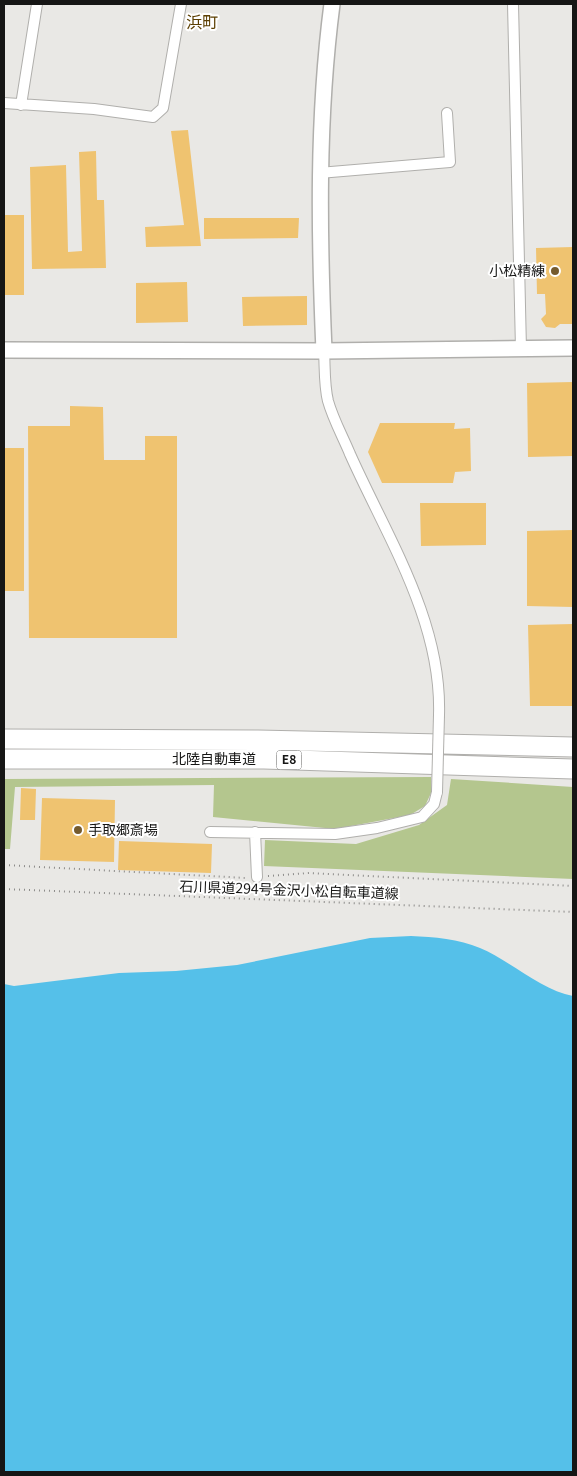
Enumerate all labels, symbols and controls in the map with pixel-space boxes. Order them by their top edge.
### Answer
district label: 浜町 [186,9,218,33]
place label: 小松精練 [489,260,545,280]
marker: 小松精練 [549,265,561,277]
street label: 北陸自動車道 [172,748,256,768]
road number: E8 [276,750,302,770]
place label: 手取郷斎場 [88,819,158,839]
marker: 手取郷斎場 [72,824,84,836]
street label: 石川県道294号金沢小松自転車道線 [179,875,399,903]

